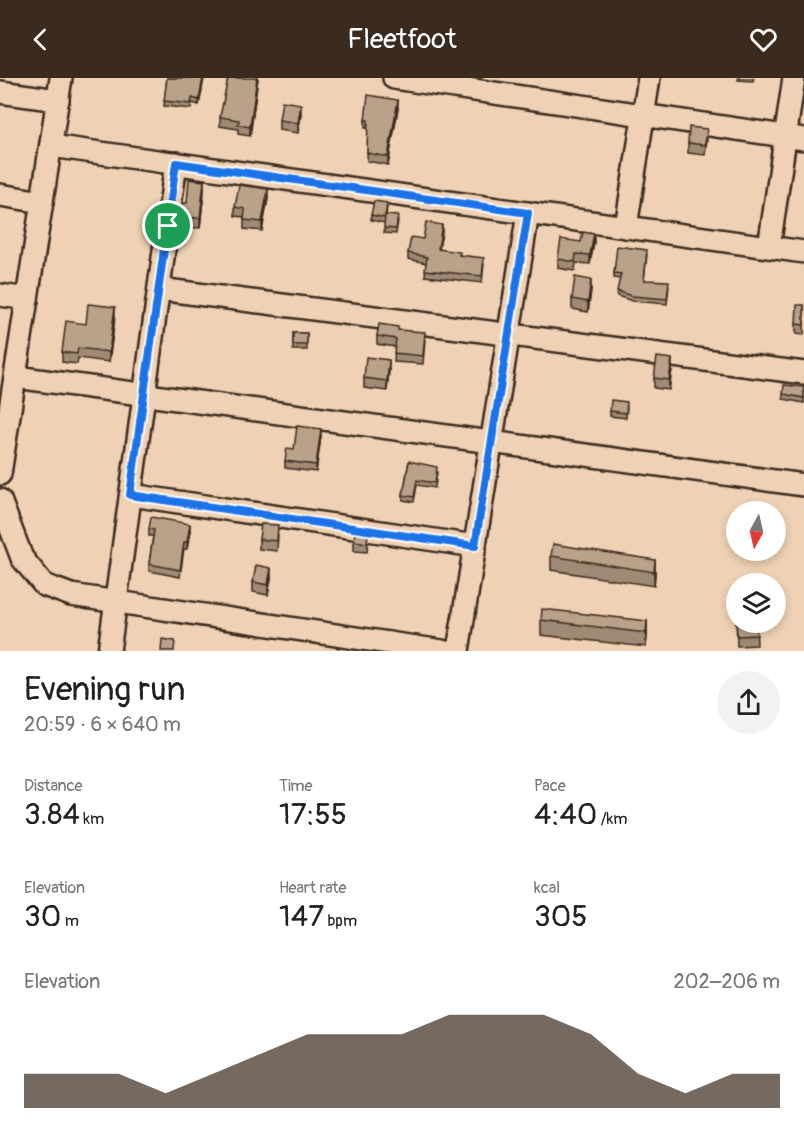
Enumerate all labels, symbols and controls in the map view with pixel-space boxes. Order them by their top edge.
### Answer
icon: back [24,23,57,56]
text: Fleetfoot [347,23,457,56]
icon: heart [747,23,780,56]
pin [142,200,193,251]
icon: arrive [151,209,184,242]
north arrow [726,501,786,561]
map controls [726,501,786,633]
button: layers [726,573,786,633]
text: Evening run [24,669,185,710]
button: share [717,671,780,734]
text: 20:59 · 6 × 640 m [24,712,181,737]
text: Distance [24,776,83,796]
text: Time [279,776,312,796]
text: Pace [534,776,566,796]
text: 3.84 [24,796,80,833]
text: 17:55 [279,796,347,833]
text: 4:40 [534,796,597,833]
text: km [80,809,104,829]
text: /km [597,809,627,829]
text: Elevation [24,878,85,898]
text: Heart rate [279,878,346,898]
text: kcal [534,878,560,898]
text: 30 [24,898,61,935]
text: 147 [279,898,324,935]
text: 305 [534,898,588,935]
text: m [61,911,79,931]
text: bpm [324,911,357,931]
text: Elevation [24,969,100,994]
text: 202–206 m [674,969,780,994]

